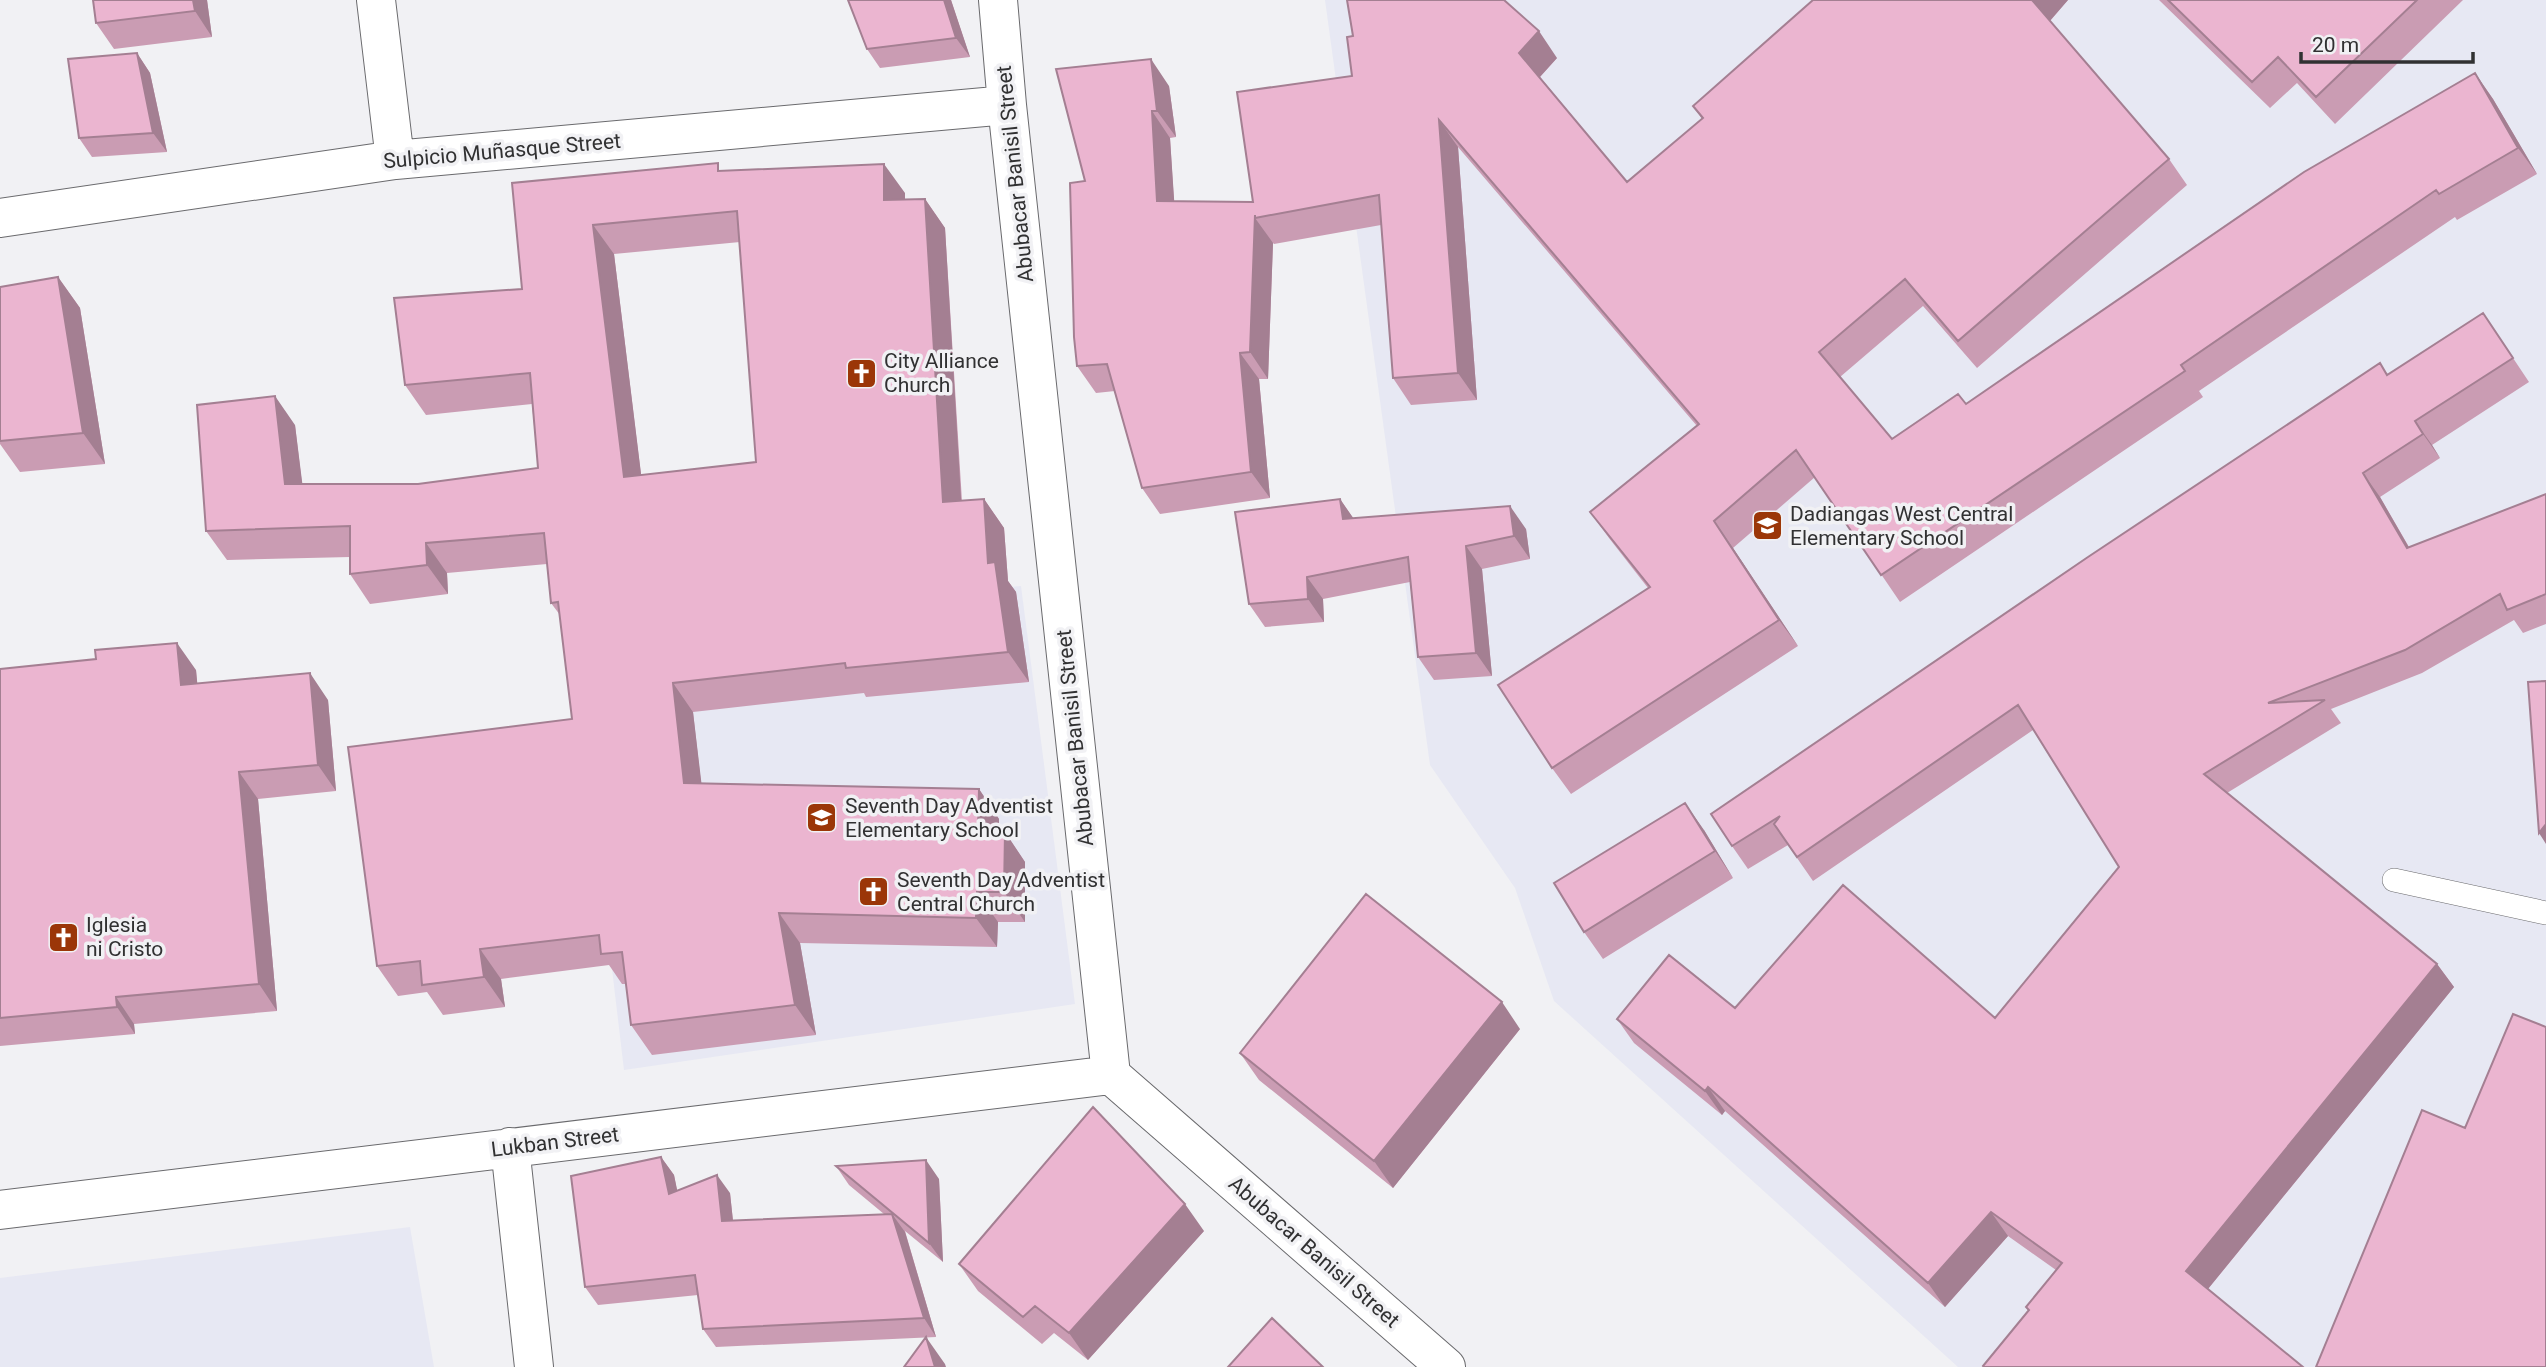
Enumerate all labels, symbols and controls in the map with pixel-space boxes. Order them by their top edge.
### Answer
scale bar [2301,21,2472,65]
text: 20 m [2312,33,2359,57]
street label: Abubacar Banisil Street [992,64,1038,284]
street label: Sulpicio Muñasque Street [382,129,622,173]
place label: City Alliance Church [884,349,999,397]
church icon: City Alliance Church [844,356,878,390]
place label: Dadiangas West Central Elementary School [1790,502,2013,550]
school or university icon: Dadiangas West Central Elementary School [1750,509,1784,543]
street label: Abubacar Banisil Street [1052,628,1098,848]
place label: Seventh Day Adventist Elementary School [845,794,1053,842]
school or university icon: Seventh Day Adventist Elementary School [805,801,839,835]
place label: Seventh Day Adventist Central Church [897,868,1105,916]
church icon: Seventh Day Adventist Central Church [857,875,891,909]
place label: Iglesia ni Cristo [86,913,163,961]
church icon: Iglesia ni Cristo [46,920,80,954]
street label: Lukban Street [490,1122,620,1162]
street label: Abubacar Banisil Street [1224,1171,1404,1333]

